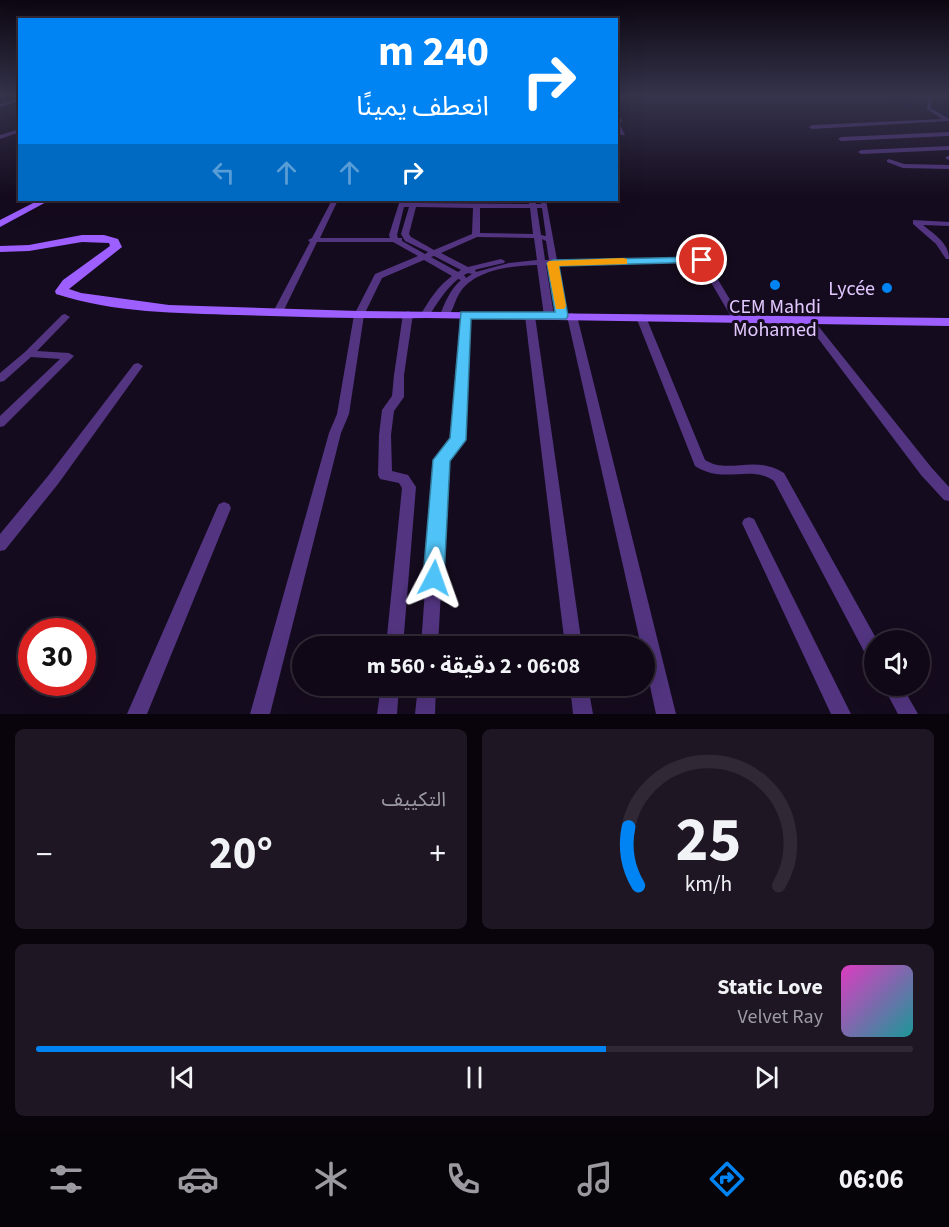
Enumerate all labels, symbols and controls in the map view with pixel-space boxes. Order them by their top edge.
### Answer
text: 240 m [378,22,489,82]
icon: right [510,42,588,120]
text: انعطف يمينًا [356,87,489,126]
icon: left [207,156,240,189]
icon: ahead [270,156,303,189]
icon: ahead [333,156,366,189]
icon: right [396,156,429,189]
pin [676,234,727,285]
icon: arrive [685,243,718,276]
place label: Lycée [828,275,875,303]
marker: CEM Mahdi Mohamed [768,278,782,292]
marker: Lycée [880,281,894,295]
place label: CEM Mahdi Mohamed [729,293,821,344]
position arrow [402,546,466,610]
speed limit sign: 30 [18,618,96,696]
map controls [864,630,930,696]
button: sound [864,630,930,696]
text: 06:08 · 2 دقيقة · 560 m [367,650,580,682]
text: التكييف [382,786,446,814]
text: 25 [675,796,741,885]
text: 20° [209,822,273,886]
text: − [36,831,52,878]
text: + [430,831,446,878]
text: km/h [684,869,732,900]
text: Static Love [717,971,823,1003]
text: Velvet Ray [738,1003,823,1031]
icon: previous [166,1061,199,1094]
icon: pause [458,1061,491,1094]
icon: next [750,1061,783,1094]
icon: filters [45,1158,87,1200]
icon: car [177,1158,219,1200]
icon: climate [310,1158,352,1200]
icon: phone [442,1158,484,1200]
icon: music [574,1158,616,1200]
icon: directions [706,1158,748,1200]
text: 06:06 [839,1160,904,1199]

